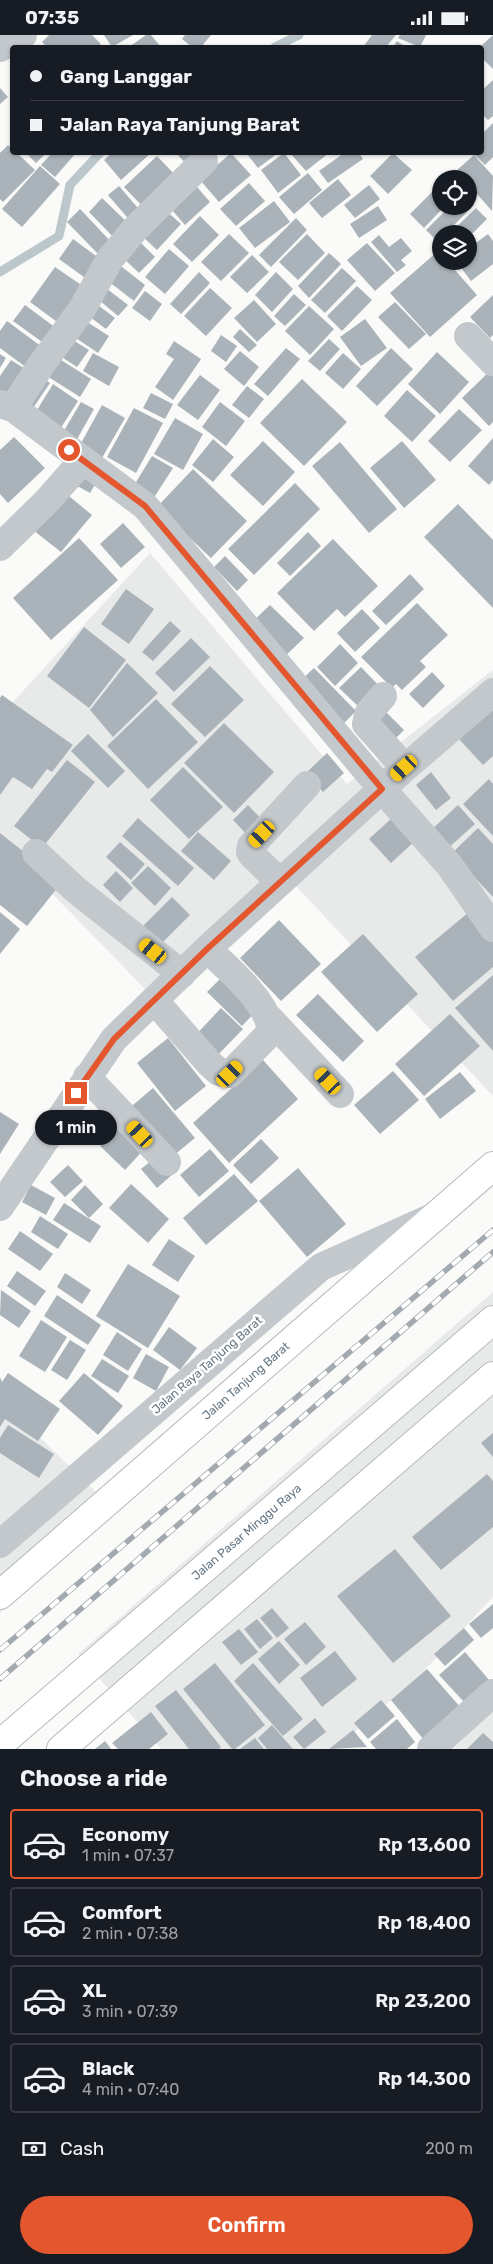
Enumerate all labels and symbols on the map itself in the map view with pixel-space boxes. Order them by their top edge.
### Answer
route start [58,439,80,461]
car [387,752,420,784]
car [246,818,277,850]
car [136,936,169,966]
car [214,1058,245,1090]
car [312,1065,343,1097]
route end [65,1082,87,1104]
callout: 1 min [35,1111,117,1145]
car [124,1118,155,1150]
street label: Jalan Raya Tanjung Barat [149,1313,265,1417]
street label: Jalan Tanjung Barat [199,1339,293,1423]
street label: Jalan Pasar Minggu Raya [189,1481,304,1583]

